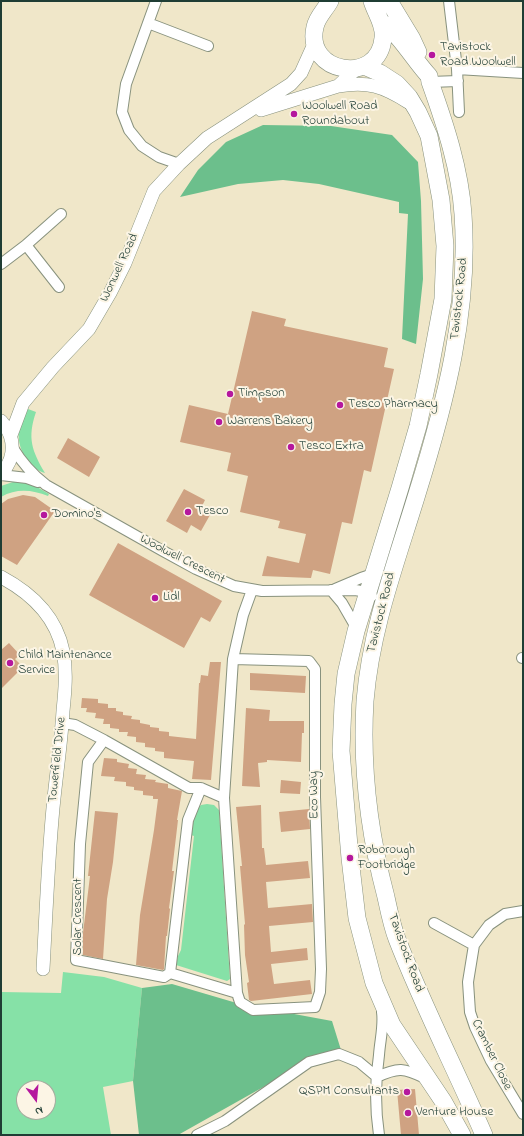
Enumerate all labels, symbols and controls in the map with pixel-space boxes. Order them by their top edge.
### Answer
place label: Tavistock Road Woolwell [440,40,516,71]
marker: Tavistock Road Woolwell [427,50,437,60]
place label: Woolwell Road Roundabout [302,99,378,130]
marker: Woolwell Road Roundabout [289,109,299,119]
street label: Wonwell Road [97,231,143,305]
street label: Tavistock Road [448,257,472,341]
place label: Timpson [238,386,285,402]
marker: Timpson [225,389,235,399]
place label: Tesco Pharmacy [348,397,438,413]
marker: Tesco Pharmacy [335,400,345,410]
place label: Warrens Bakery [227,414,313,430]
marker: Warrens Bakery [214,417,224,427]
place label: Tesco Extra [299,439,364,455]
marker: Tesco Extra [286,442,296,452]
place label: Tesco [196,504,228,520]
place label: Domino's [52,507,102,523]
marker: Tesco [183,507,193,517]
marker: Domino's [39,510,49,520]
street label: Woolwell Crescent [137,532,227,588]
street label: Tavistock Road [364,571,400,655]
place label: Lidl [163,590,180,606]
marker: Lidl [150,593,160,603]
place label: Child Maintenance Service [18,648,112,679]
marker: Child Maintenance Service [5,658,15,668]
street label: Towerfield Drive [46,716,70,804]
street label: Eco Way [307,771,323,819]
place label: Roborough Footbridge [358,843,415,874]
marker: Roborough Footbridge [345,853,355,863]
street label: Solar Crescent [71,878,87,956]
street label: Tavistock Road [384,912,426,994]
street label: Cramber Close [467,1017,515,1093]
north arrow [16,1080,56,1120]
place label: QSPM Consultants [299,1084,399,1100]
marker: QSPM Consultants [402,1087,412,1097]
text: N [33,1102,45,1119]
place label: Venture House [416,1105,493,1121]
marker: Venture House [403,1108,413,1118]

